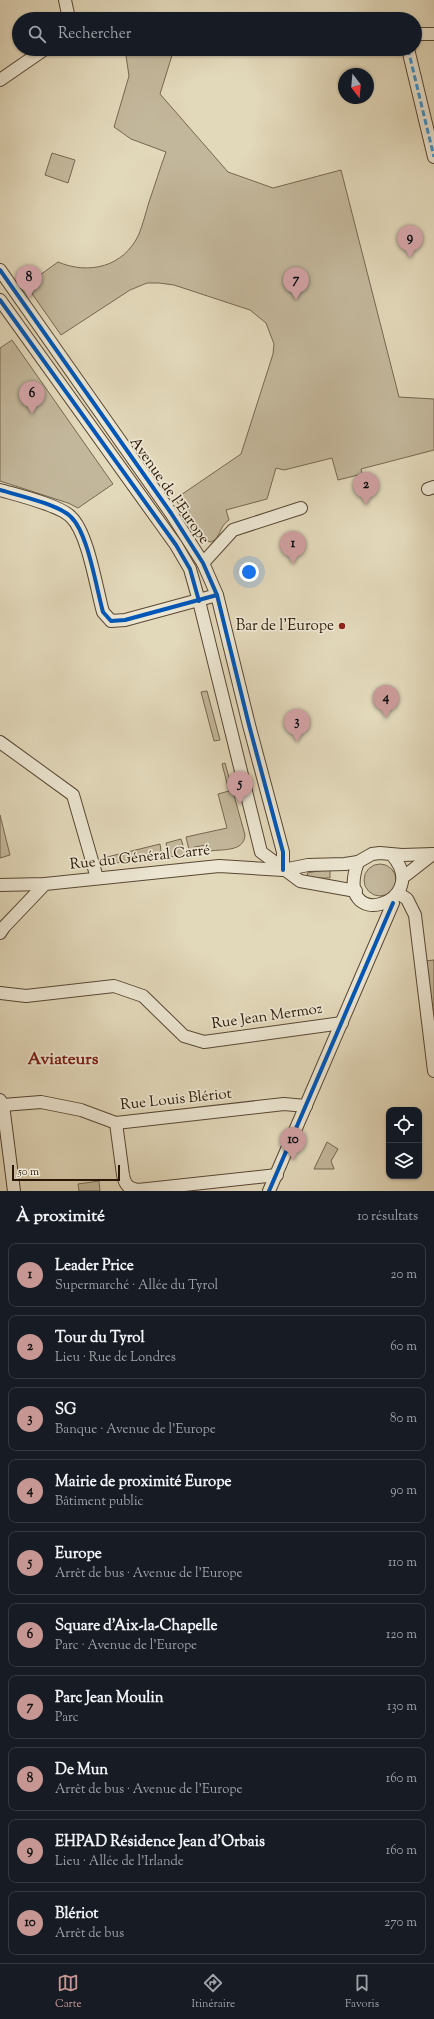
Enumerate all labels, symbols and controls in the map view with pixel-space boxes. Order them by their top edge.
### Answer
search box [12,12,422,56]
icon: search [26,23,48,45]
text: Rechercher [58,24,131,45]
north arrow [338,68,374,104]
pin: 9 [397,225,423,258]
pin: 8 [16,265,42,298]
pin: 7 [283,267,309,300]
pin: 6 [19,381,45,414]
street label: Avenue de l'Europe [124,433,214,549]
pin: 2 [353,472,379,505]
pin: 1 [280,531,306,564]
your location [239,562,259,582]
place label: Bar de l'Europe [236,616,334,637]
marker: Bar de l'Europe [337,621,347,631]
pin: 4 [373,685,399,718]
pin: 3 [284,709,310,742]
pin: 5 [227,771,253,804]
street label: Rue du Général Carré [69,840,211,876]
street label: Rue Jean Mermoz [210,999,324,1035]
district label: Aviateurs [28,1048,99,1072]
street label: Rue Louis Blériot [119,1084,233,1116]
map controls [386,1107,422,1179]
button: locate [386,1107,422,1143]
pin: 10 [280,1127,306,1160]
button: layers [386,1143,422,1179]
scale bar [12,1163,120,1182]
text: 50 m [18,1164,39,1180]
text: À proximité [16,1205,105,1229]
text: 10 résultats [357,1208,418,1226]
text: Leader Price [55,1256,134,1277]
text: 1 [28,1266,32,1284]
text: 20 m [391,1266,417,1284]
text: Supermarché · Allée du Tyrol [55,1277,218,1295]
text: Tour du Tyrol [55,1328,145,1349]
text: 2 [27,1338,33,1356]
text: 60 m [390,1338,417,1356]
text: Lieu · Rue de Londres [55,1349,176,1367]
text: SG [55,1400,76,1421]
text: 3 [27,1410,33,1428]
text: 80 m [390,1410,417,1428]
text: Banque · Avenue de l'Europe [55,1421,216,1439]
text: Mairie de proximité Europe [55,1472,231,1493]
text: 4 [27,1482,33,1500]
text: 90 m [390,1482,417,1500]
text: Bâtiment public [55,1493,143,1511]
text: Europe [55,1544,102,1565]
text: 5 [28,1554,32,1572]
text: 110 m [388,1554,417,1572]
text: Arrêt de bus · Avenue de l'Europe [55,1565,242,1583]
text: Square d’Aix-la-Chapelle [55,1616,218,1637]
text: 6 [27,1626,33,1644]
text: 120 m [386,1626,417,1644]
text: Parc · Avenue de l'Europe [55,1637,197,1655]
text: Parc Jean Moulin [55,1688,164,1709]
text: 7 [27,1698,33,1716]
text: 130 m [387,1698,417,1716]
text: Parc [55,1709,79,1727]
text: De Mun [55,1760,108,1781]
text: 8 [27,1770,33,1788]
text: 160 m [386,1770,417,1788]
text: Arrêt de bus · Avenue de l'Europe [55,1781,242,1799]
text: EHPAD Résidence Jean d'Orbais [55,1832,265,1853]
text: 9 [27,1842,33,1860]
text: 160 m [386,1842,417,1860]
text: Lieu · Allée de l'Irlande [55,1853,184,1871]
text: Blériot [55,1904,98,1925]
text: 10 [24,1914,36,1932]
text: 270 m [384,1914,417,1932]
text: Arrêt de bus [55,1925,124,1943]
tab: Carte [55,1972,82,2012]
tab: Itinéraire [192,1972,235,2012]
tab: Favoris [345,1972,379,2012]

